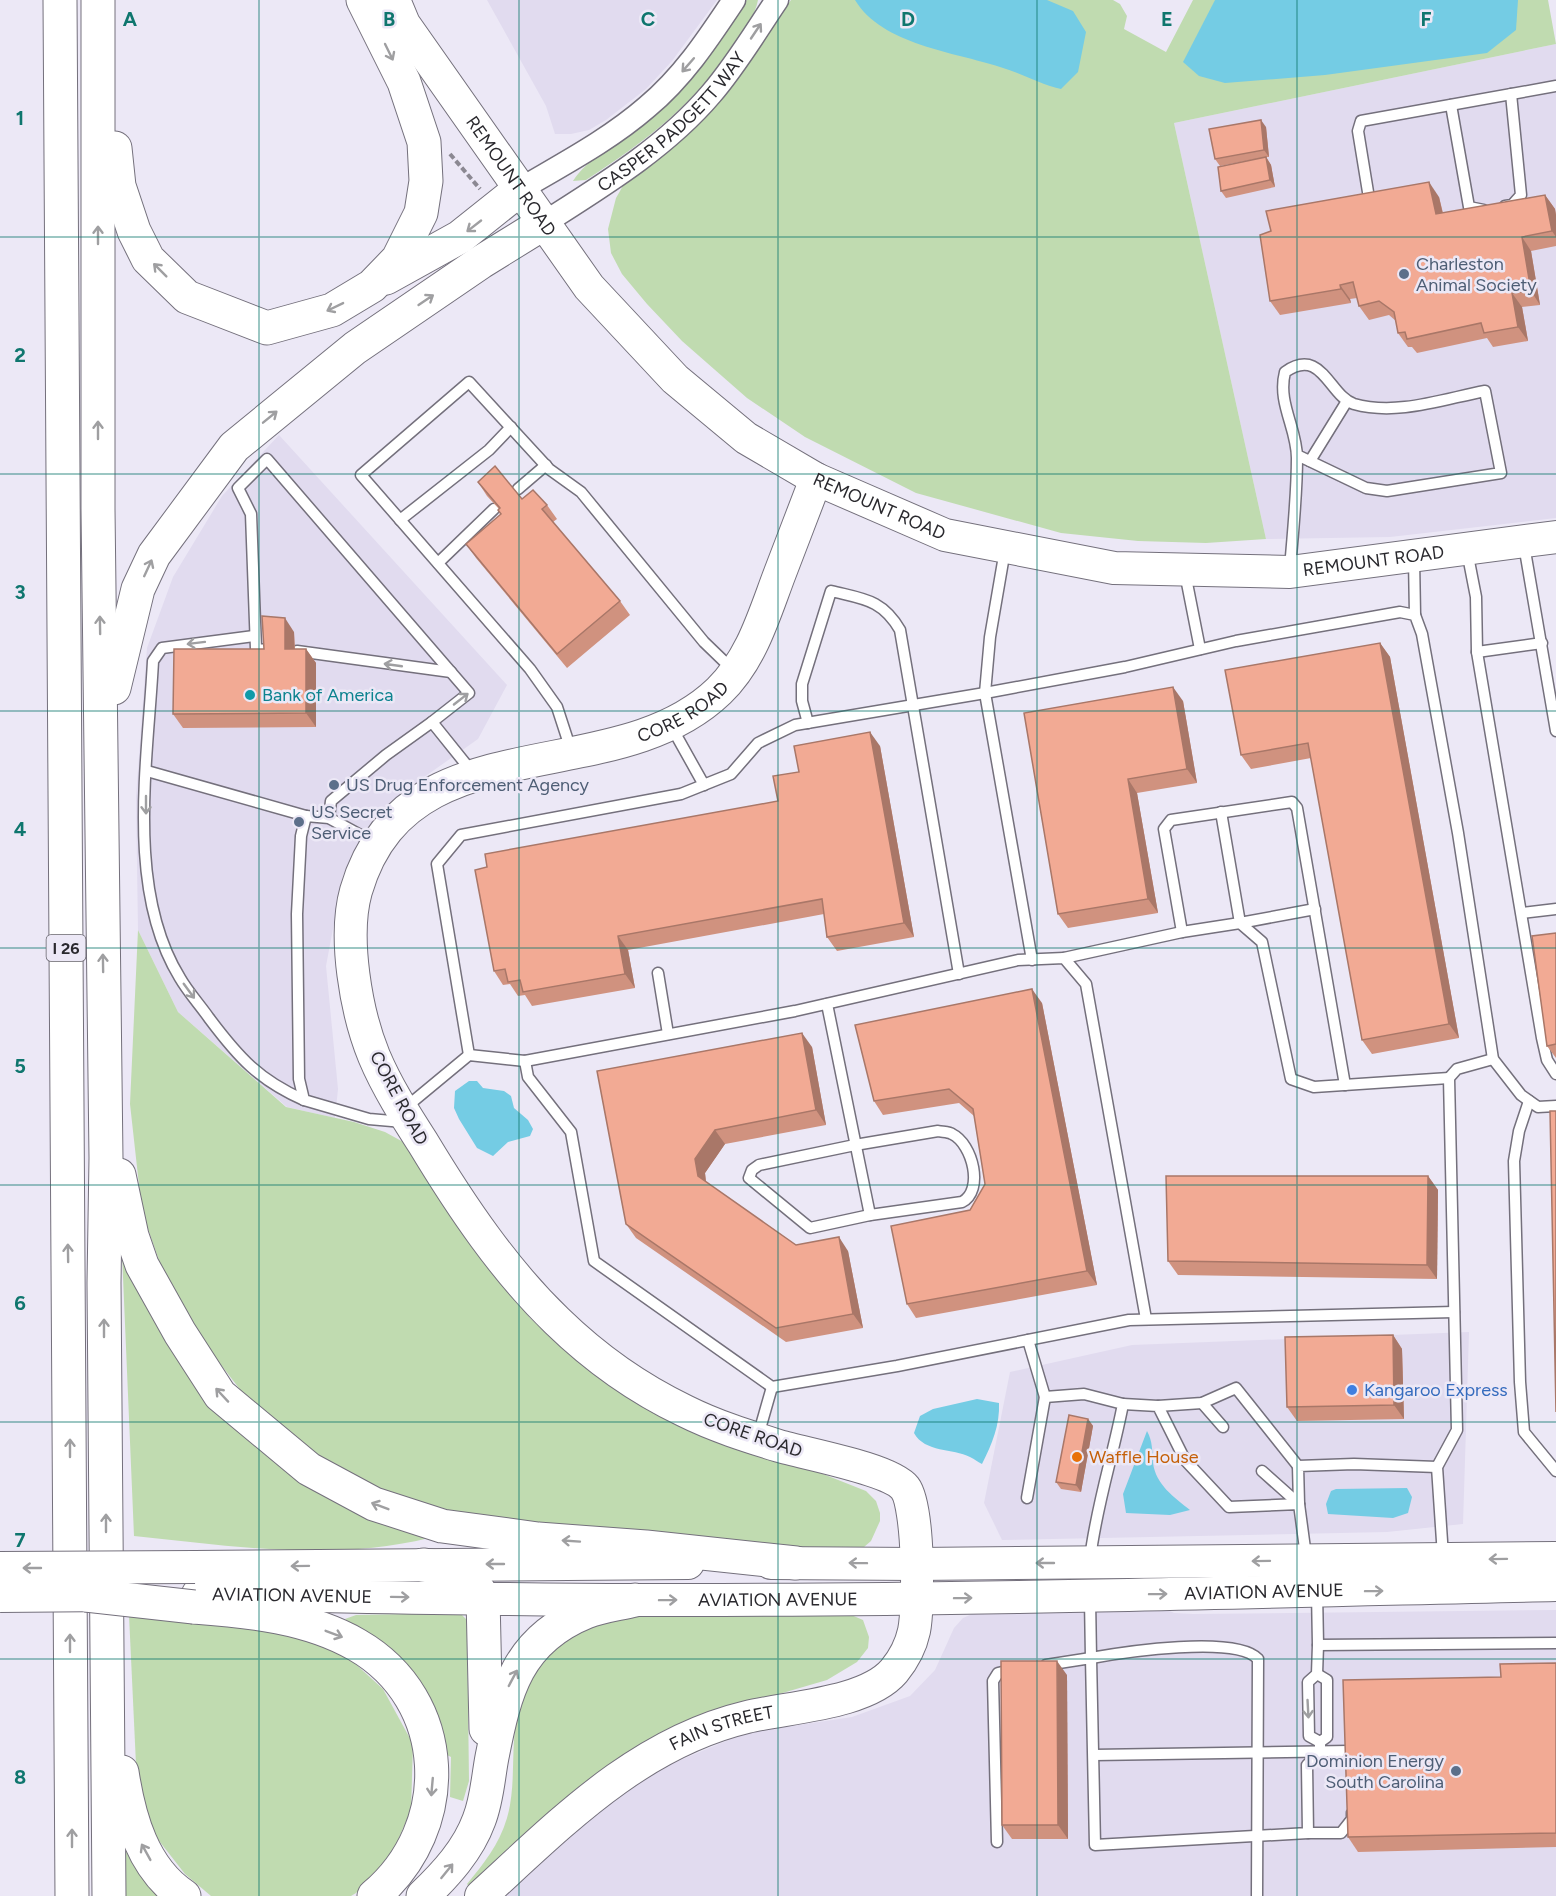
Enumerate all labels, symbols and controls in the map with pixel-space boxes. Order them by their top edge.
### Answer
text: A [123,7,138,31]
text: B [383,7,395,31]
text: C [641,7,655,31]
text: D [901,7,915,31]
text: E [1161,7,1173,31]
text: F [1420,7,1432,31]
one-way arrow [750,23,762,40]
one-way arrow [384,43,395,61]
street label: CASPER PADGETT WAY [593,48,750,197]
one-way arrow [682,57,695,73]
text: 1 [16,106,24,130]
street label: REMOUNT ROAD [461,112,561,241]
one-way arrow [466,219,482,232]
one-way arrow [92,225,104,245]
place label: Charleston Animal Society [1416,253,1537,296]
one-way arrow [152,263,167,278]
marker: Charleston Animal Society [1397,267,1411,281]
one-way arrow [417,294,433,306]
one-way arrow [326,302,344,314]
text: 2 [14,343,26,367]
one-way arrow [262,411,278,424]
one-way arrow [92,420,104,440]
street label: REMOUNT ROAD [810,468,949,545]
street label: REMOUNT ROAD [1302,541,1445,581]
one-way arrow [143,559,155,577]
text: 3 [14,580,26,604]
one-way arrow [94,615,106,635]
one-way arrow [187,638,206,649]
one-way arrow [384,659,404,670]
street label: CORE ROAD [634,677,733,747]
place label: Bank of America [262,684,393,706]
marker: Bank of America [243,688,257,702]
one-way arrow [453,692,469,705]
place label: US Drug Enforcement Agency [346,774,590,796]
marker: US Drug Enforcement Agency [327,778,341,792]
one-way arrow [140,795,152,815]
place label: US Secret Service [311,801,393,844]
marker: US Secret Service [292,815,306,829]
text: 4 [14,817,27,841]
road number: I 26 [46,935,86,961]
one-way arrow [97,954,109,974]
one-way arrow [183,983,196,999]
street label: CORE ROAD [365,1047,433,1149]
text: 5 [14,1054,26,1078]
one-way arrow [62,1243,74,1263]
text: 6 [14,1291,26,1315]
one-way arrow [98,1318,110,1338]
place label: Kangaroo Express [1364,1379,1508,1401]
marker: Kangaroo Express [1345,1383,1359,1397]
one-way arrow [215,1387,229,1402]
street label: CORE ROAD [701,1408,805,1462]
one-way arrow [64,1438,76,1458]
place label: Waffle House [1089,1446,1199,1468]
marker: Waffle House [1070,1450,1084,1464]
one-way arrow [371,1500,390,1511]
one-way arrow [100,1513,112,1533]
text: 7 [14,1528,26,1552]
one-way arrow [562,1535,582,1546]
one-way arrow [1488,1553,1508,1565]
one-way arrow [1251,1555,1271,1567]
one-way arrow [848,1557,868,1569]
one-way arrow [1035,1557,1055,1569]
one-way arrow [485,1558,505,1570]
one-way arrow [290,1560,310,1572]
one-way arrow [22,1562,42,1574]
street label: AVIATION AVENUE [1184,1579,1344,1605]
street label: AVIATION AVENUE [212,1583,372,1608]
one-way arrow [1363,1585,1383,1596]
street label: AVIATION AVENUE [698,1588,858,1611]
one-way arrow [1148,1589,1168,1600]
one-way arrow [390,1591,410,1603]
one-way arrow [953,1592,973,1603]
one-way arrow [657,1594,677,1606]
one-way arrow [324,1629,342,1640]
one-way arrow [64,1633,76,1653]
one-way arrow [508,1670,519,1688]
one-way arrow [1302,1699,1313,1719]
street label: FAIN STREET [666,1701,775,1756]
place label: Dominion Energy South Carolina [1306,1750,1445,1793]
marker: Dominion Energy South Carolina [1449,1764,1463,1778]
text: 8 [14,1765,26,1789]
one-way arrow [426,1776,437,1796]
one-way arrow [66,1828,78,1848]
one-way arrow [140,1844,152,1861]
one-way arrow [441,1863,454,1879]

